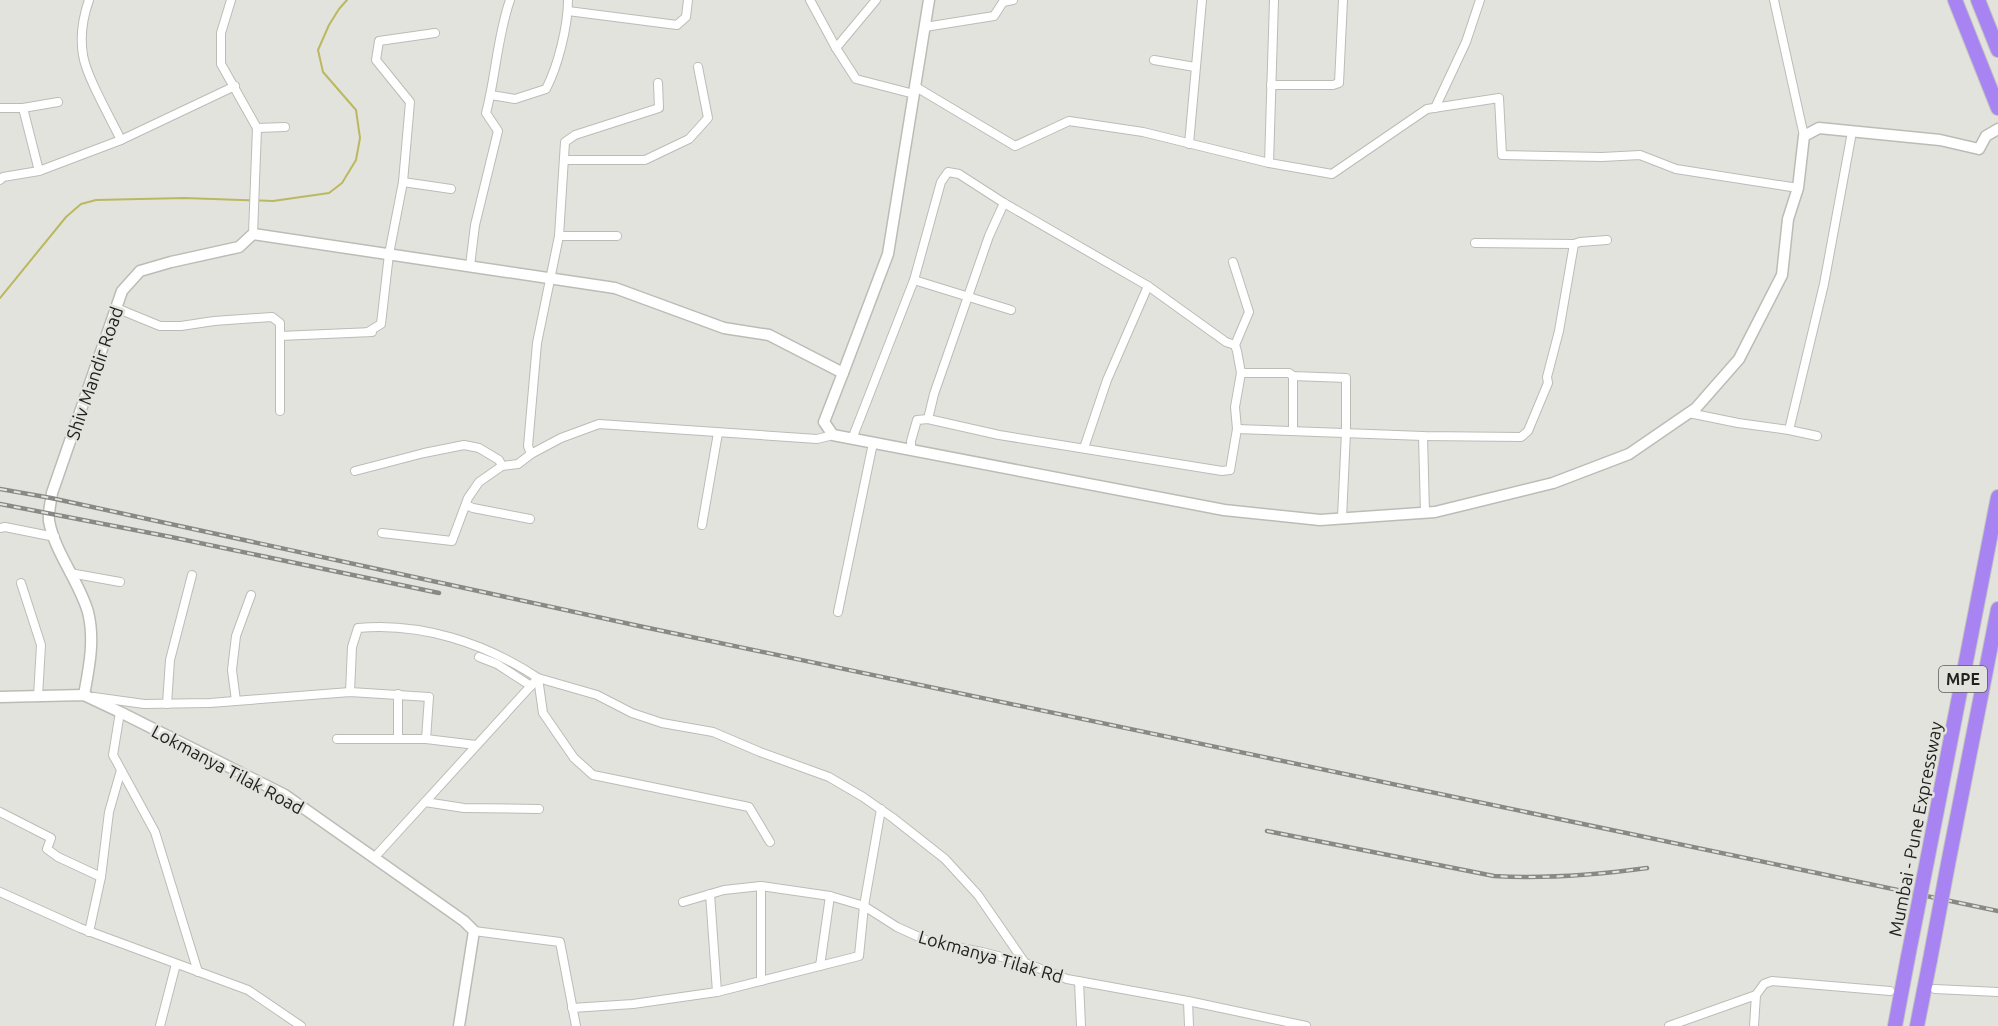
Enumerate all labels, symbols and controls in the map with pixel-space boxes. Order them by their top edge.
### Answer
street label: Shiv Mandir Road [62,304,126,442]
road number: MPE [1939,666,1987,692]
street label: Lokmanya Tilak Road [149,720,307,818]
street label: Mumbai - Pune Expressway [1884,720,1946,938]
street label: Lokmanya Tilak Rd [916,926,1066,986]

